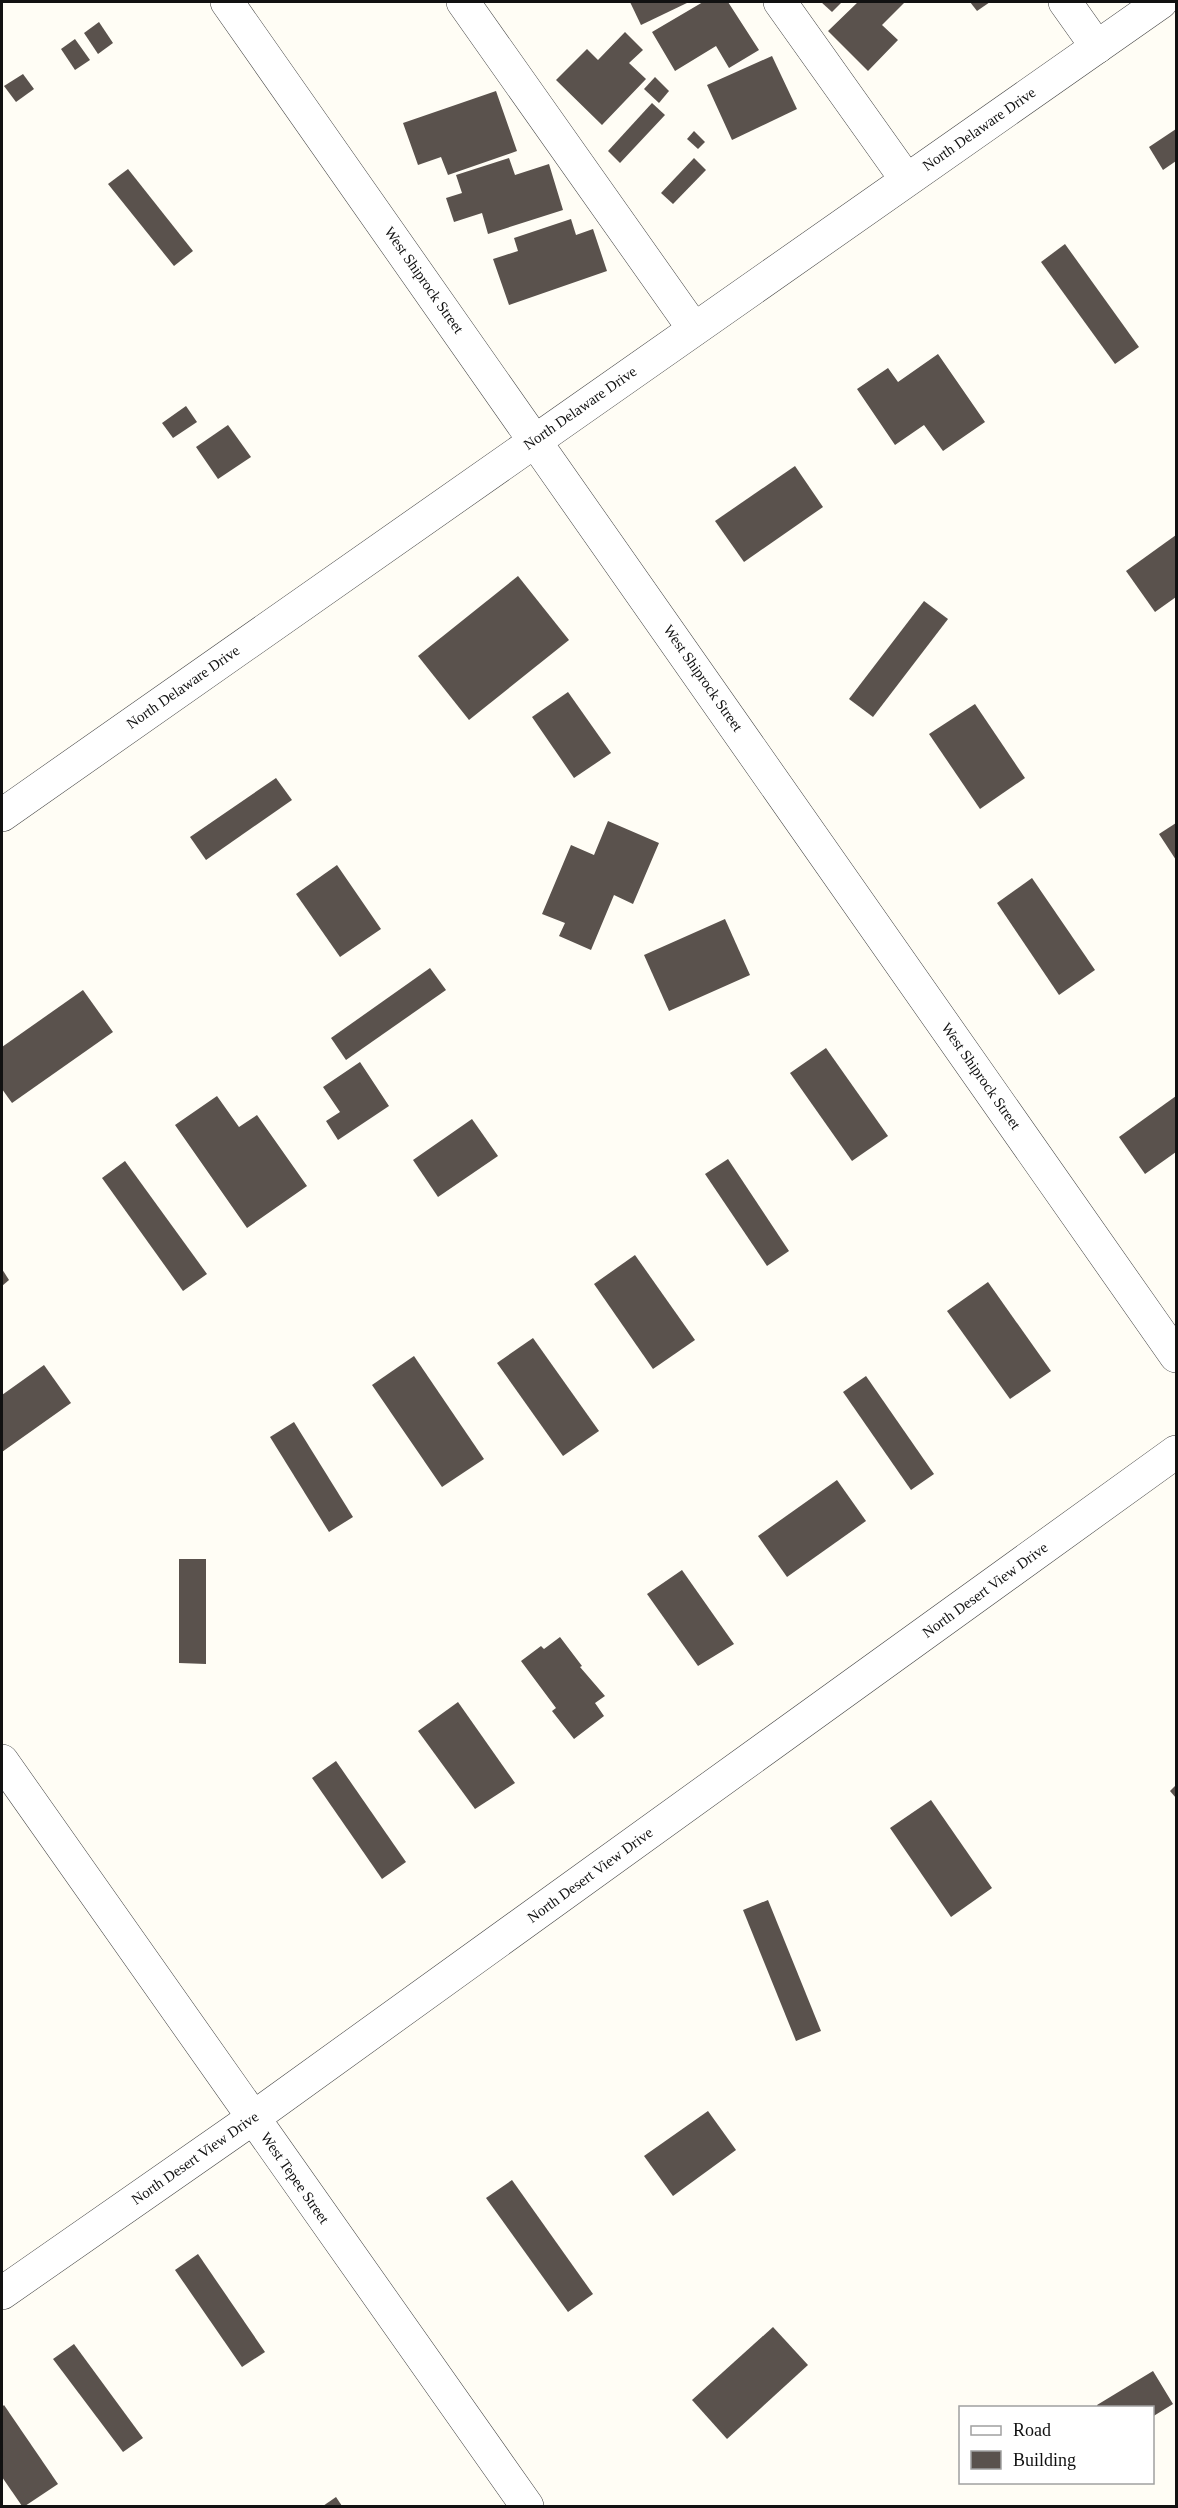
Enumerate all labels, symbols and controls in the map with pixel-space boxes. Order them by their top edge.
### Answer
street label: North Delaware Drive [919,84,1039,174]
street label: West Shiprock Street [381,224,467,337]
street label: North Delaware Drive [520,363,640,453]
street label: West Shiprock Street [660,622,746,735]
street label: North Delaware Drive [123,642,243,732]
street label: West Shiprock Street [938,1020,1024,1133]
street label: North Desert View Drive [919,1539,1051,1641]
street label: North Desert View Drive [524,1824,656,1926]
street label: North Desert View Drive [129,2108,262,2208]
street label: West Tepee Street [258,2129,333,2227]
legend [959,2406,1154,2484]
text: Road [1013,2420,1051,2440]
text: Building [1013,2450,1076,2470]

